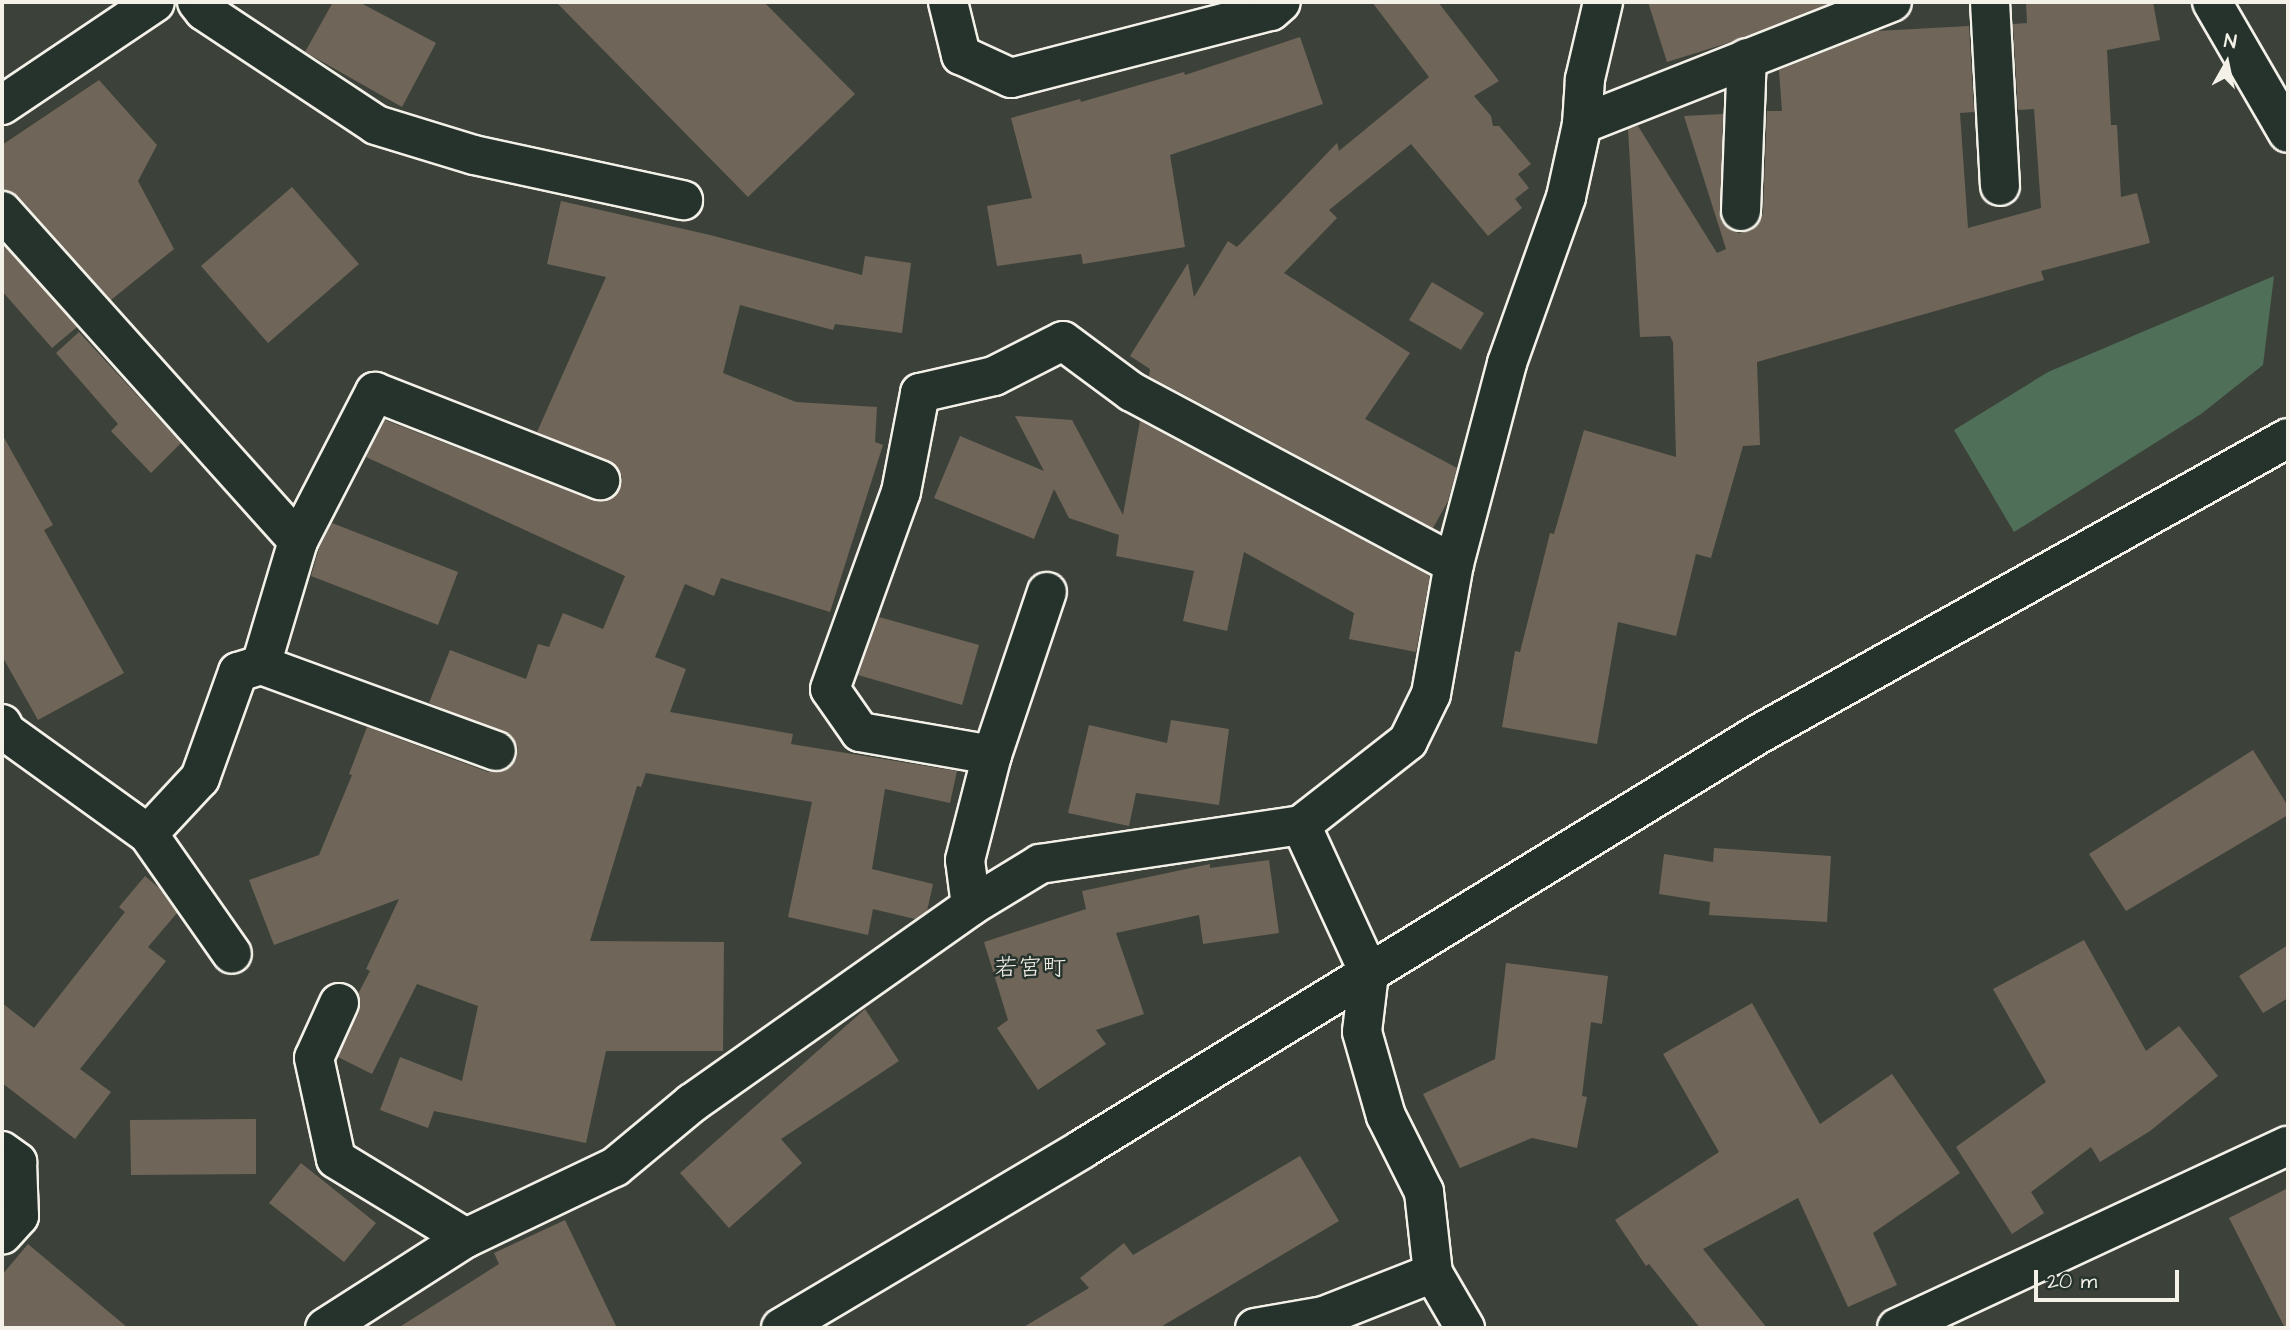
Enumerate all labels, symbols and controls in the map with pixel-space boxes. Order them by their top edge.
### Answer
text: N [2222,27,2238,56]
north arrow [2192,28,2262,98]
district label: 若宮町 [994,955,1066,983]
scale bar [2038,1256,2183,1300]
text: 20 m [2047,1267,2097,1296]

